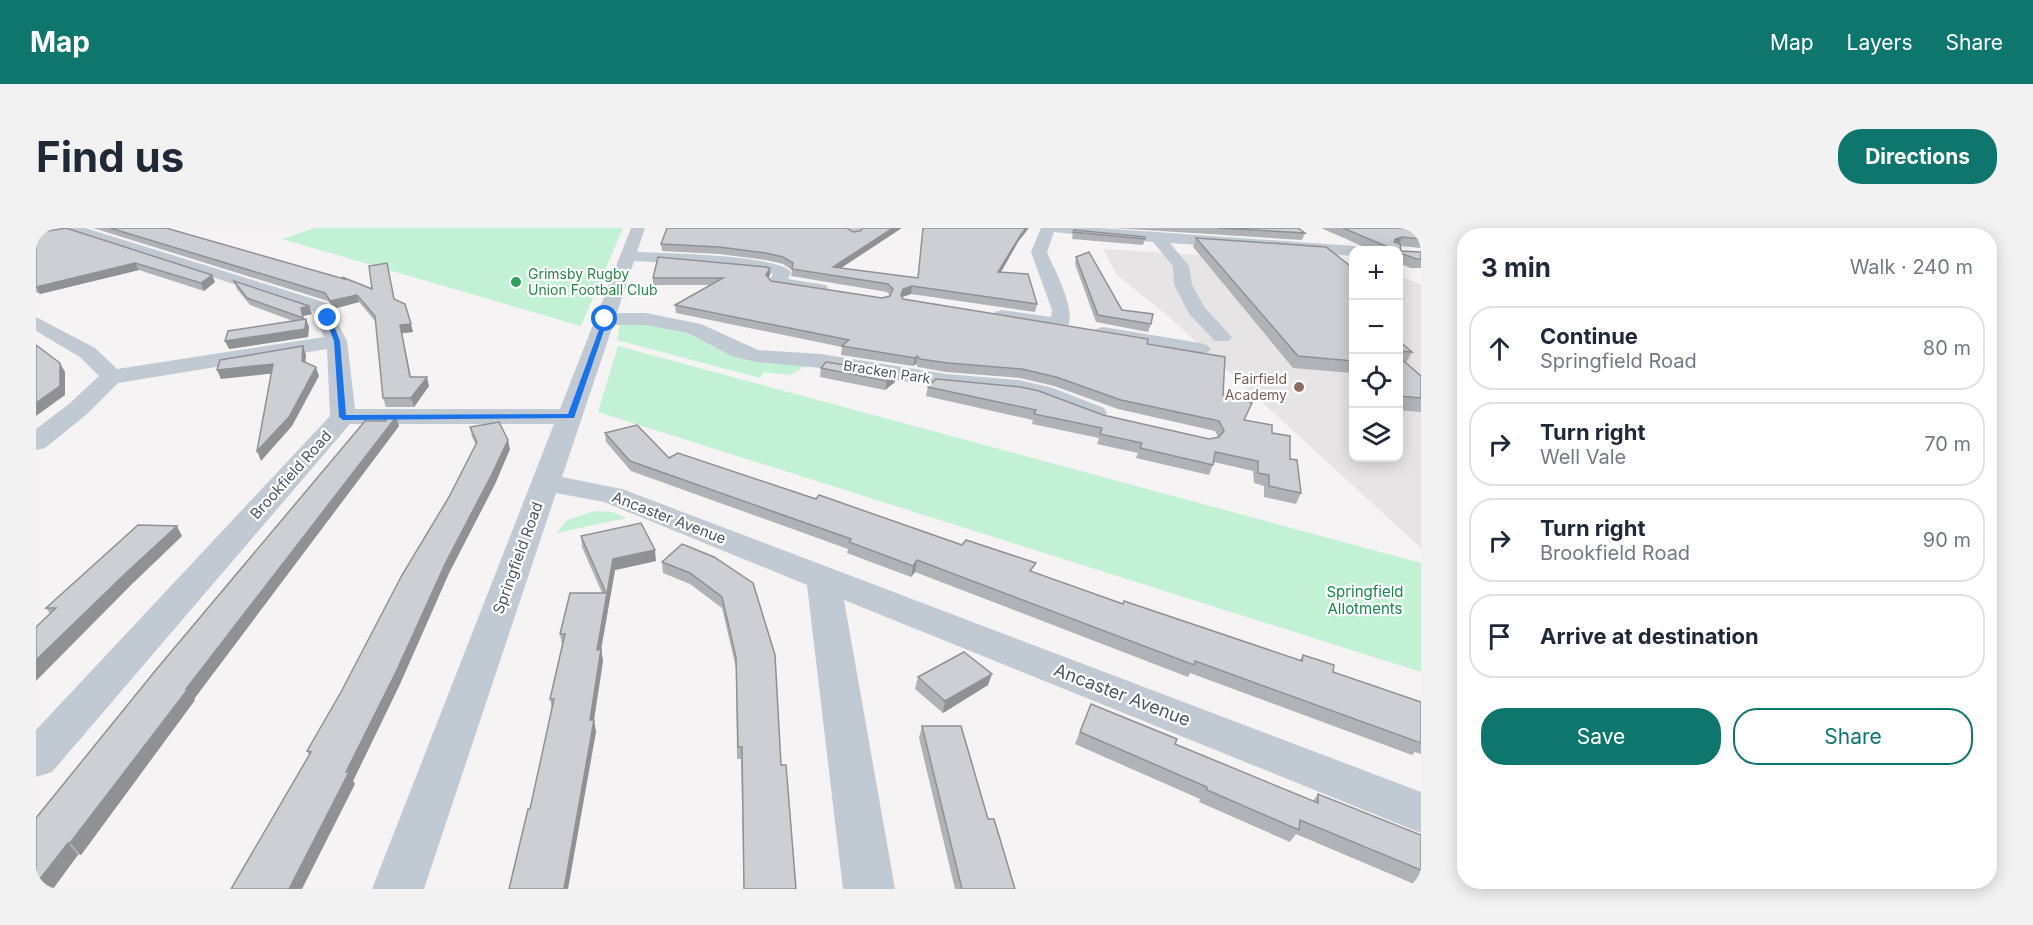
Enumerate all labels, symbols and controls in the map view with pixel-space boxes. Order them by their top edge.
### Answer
text: Map [30,25,90,59]
text: Map [1770,30,1814,55]
text: Layers [1847,30,1913,55]
text: Share [1946,30,2003,55]
button: Directions [1838,129,1997,184]
text: Find us [36,131,184,182]
map controls [1349,246,1403,462]
button: + [1349,246,1403,300]
text: 3 min [1481,252,1551,283]
text: Walk · 240 m [1850,255,1973,279]
place label: Grimsby Rugby Union Football Club [528,265,658,298]
marker: Grimsby Rugby Union Football Club [509,275,523,289]
button: − [1349,300,1403,354]
route end [314,304,340,330]
route start [591,305,617,331]
text: Continue [1540,323,1638,349]
icon: ahead [1483,332,1516,365]
text: 80 m [1923,336,1971,360]
text: Springfield Road [1540,349,1697,373]
button: locate [1349,354,1403,408]
street label: Bracken Park [842,356,932,387]
place label: Fairfield Academy [1225,370,1287,403]
marker: Fairfield Academy [1292,380,1306,394]
button: layers [1349,408,1403,462]
text: Turn right [1540,419,1646,445]
street label: Brookfield Road [246,426,335,523]
icon: right [1483,428,1516,461]
text: 70 m [1924,432,1971,456]
text: Well Vale [1540,445,1626,469]
street label: Ancaster Avenue [610,487,729,548]
street label: Springfield Road [489,499,547,616]
text: Turn right [1540,515,1646,541]
icon: right [1483,524,1516,557]
text: 90 m [1923,528,1971,552]
text: Brookfield Road [1540,541,1690,565]
park label: Springfield Allotments [1326,582,1404,618]
icon: arrive [1483,620,1516,653]
text: Arrive at destination [1540,623,1759,649]
street label: Ancaster Avenue [1051,659,1193,730]
button: Save [1481,708,1721,765]
button: Share [1733,708,1973,765]

